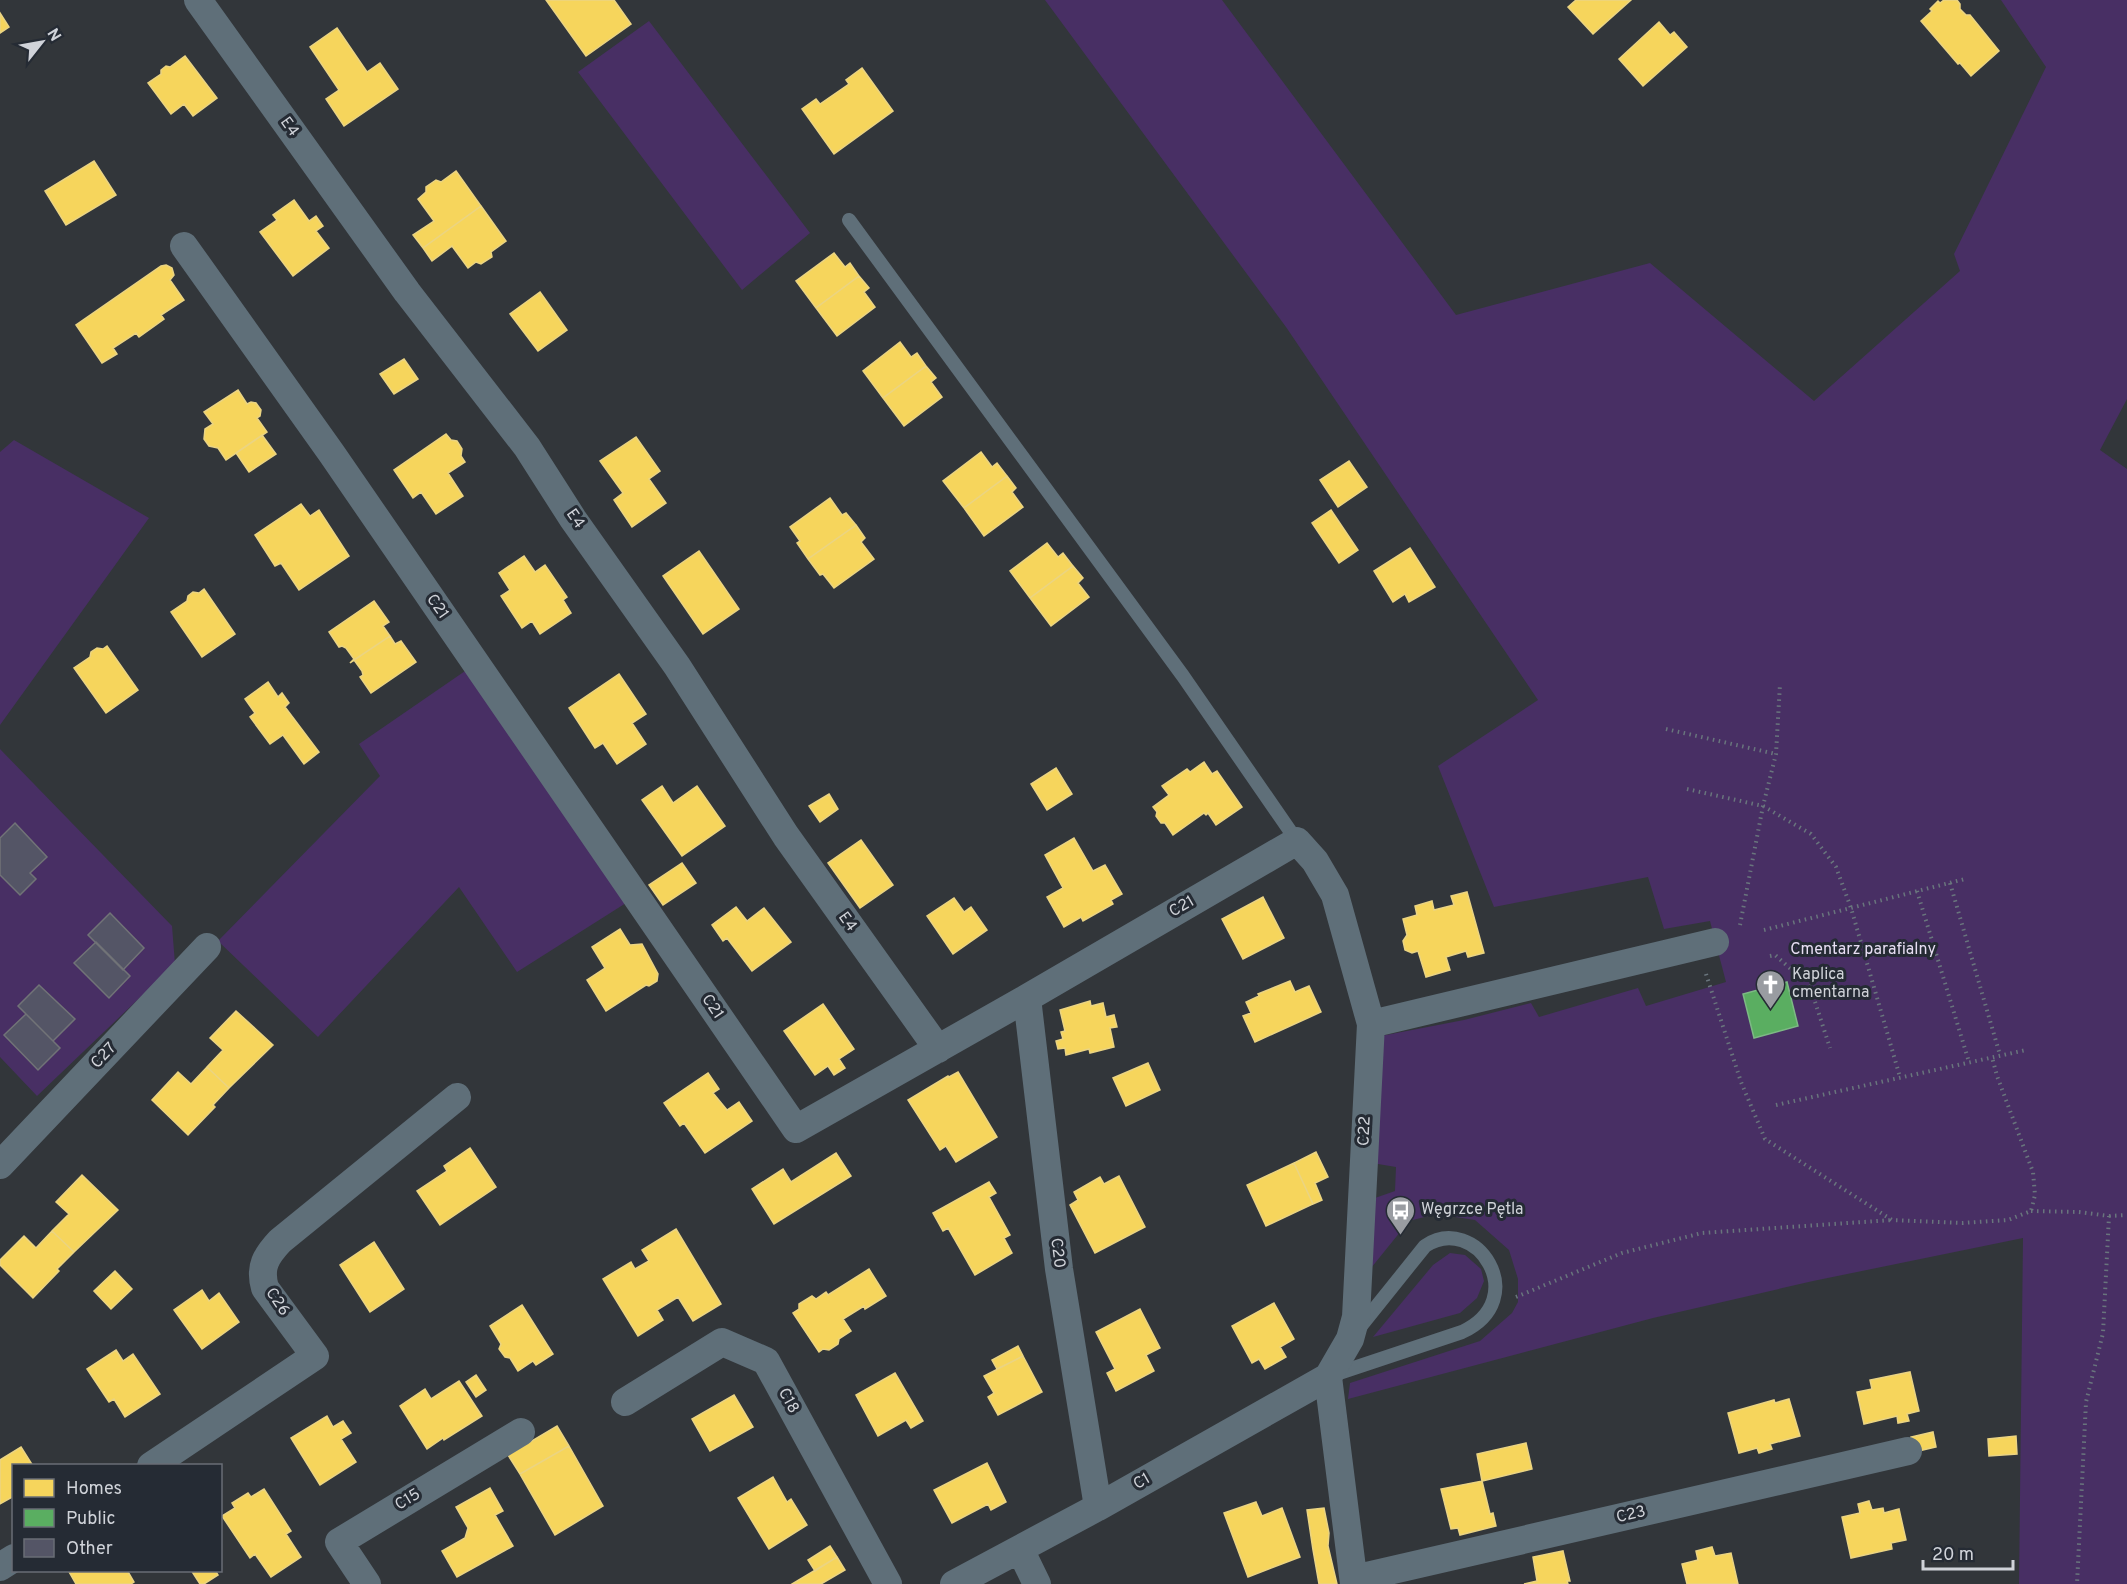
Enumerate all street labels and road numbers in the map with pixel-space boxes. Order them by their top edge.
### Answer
street label: E4 [275,113,303,141]
street label: E4 [561,505,589,533]
street label: C21 [421,591,453,623]
street label: C21 [1166,892,1198,922]
street label: E4 [833,908,861,936]
street label: C21 [696,991,728,1023]
street label: C27 [87,1039,121,1073]
street label: C22 [1354,1116,1376,1146]
street label: C20 [1045,1237,1069,1269]
street label: C26 [260,1284,294,1320]
street label: C18 [773,1385,803,1417]
street label: C1 [1130,1469,1154,1495]
street label: C15 [392,1485,424,1515]
street label: C23 [1614,1502,1648,1528]

